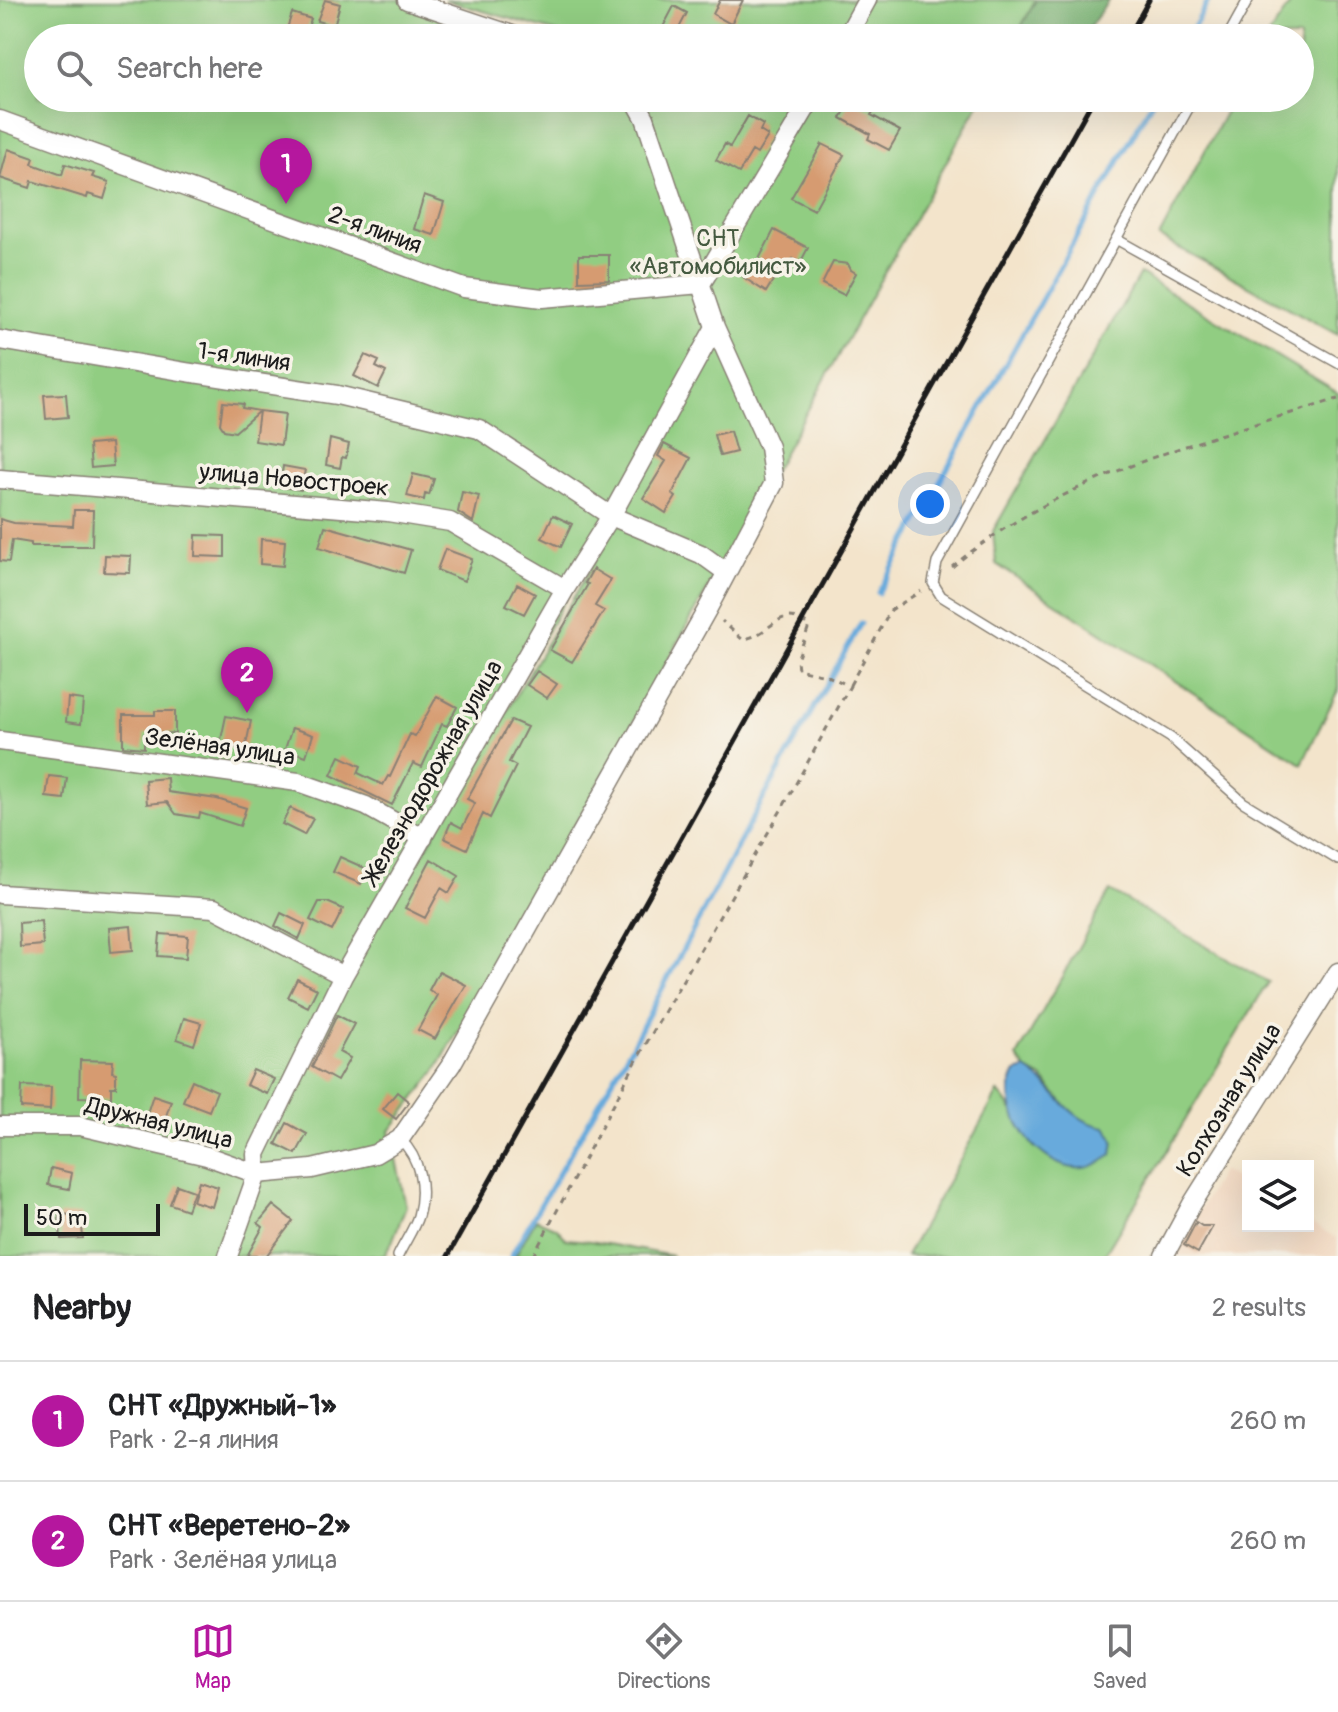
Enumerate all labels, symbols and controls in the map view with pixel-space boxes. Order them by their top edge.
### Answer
search box [24,24,1314,112]
icon: search [52,46,96,90]
text: Search here [116,50,263,87]
pin: 1 [260,138,312,204]
street label: 2-я линия [324,200,426,260]
park label: СНТ «Автомобилист» [630,224,806,281]
street label: 1-я линия [196,336,292,378]
street label: улица Новостроек [197,457,390,503]
your location [910,484,950,524]
pin: 2 [221,647,273,713]
street label: Железнодорожная улица [355,655,509,892]
street label: Зелёная улица [143,722,297,772]
street label: Колхозная улица [1170,1018,1288,1182]
street label: Дружная улица [81,1090,236,1155]
map controls [1242,1160,1314,1232]
button: layers [1242,1160,1314,1232]
scale bar [24,1200,160,1236]
text: 50 m [36,1204,87,1232]
text: Nearby [32,1287,131,1330]
text: 2 results [1212,1292,1306,1324]
text: СНТ «Дружный-1» [108,1387,336,1424]
text: 1 [53,1405,63,1437]
text: 260 m [1230,1405,1306,1437]
text: Park · 2-я линия [108,1424,279,1456]
text: СНТ «Веретено-2» [108,1507,350,1544]
text: 2 [51,1525,65,1557]
text: 260 m [1230,1525,1306,1557]
text: Park · Зелёная улица [108,1544,337,1576]
tab: Map [191,1619,235,1695]
tab: Directions [617,1619,710,1695]
tab: Saved [1092,1619,1147,1695]

